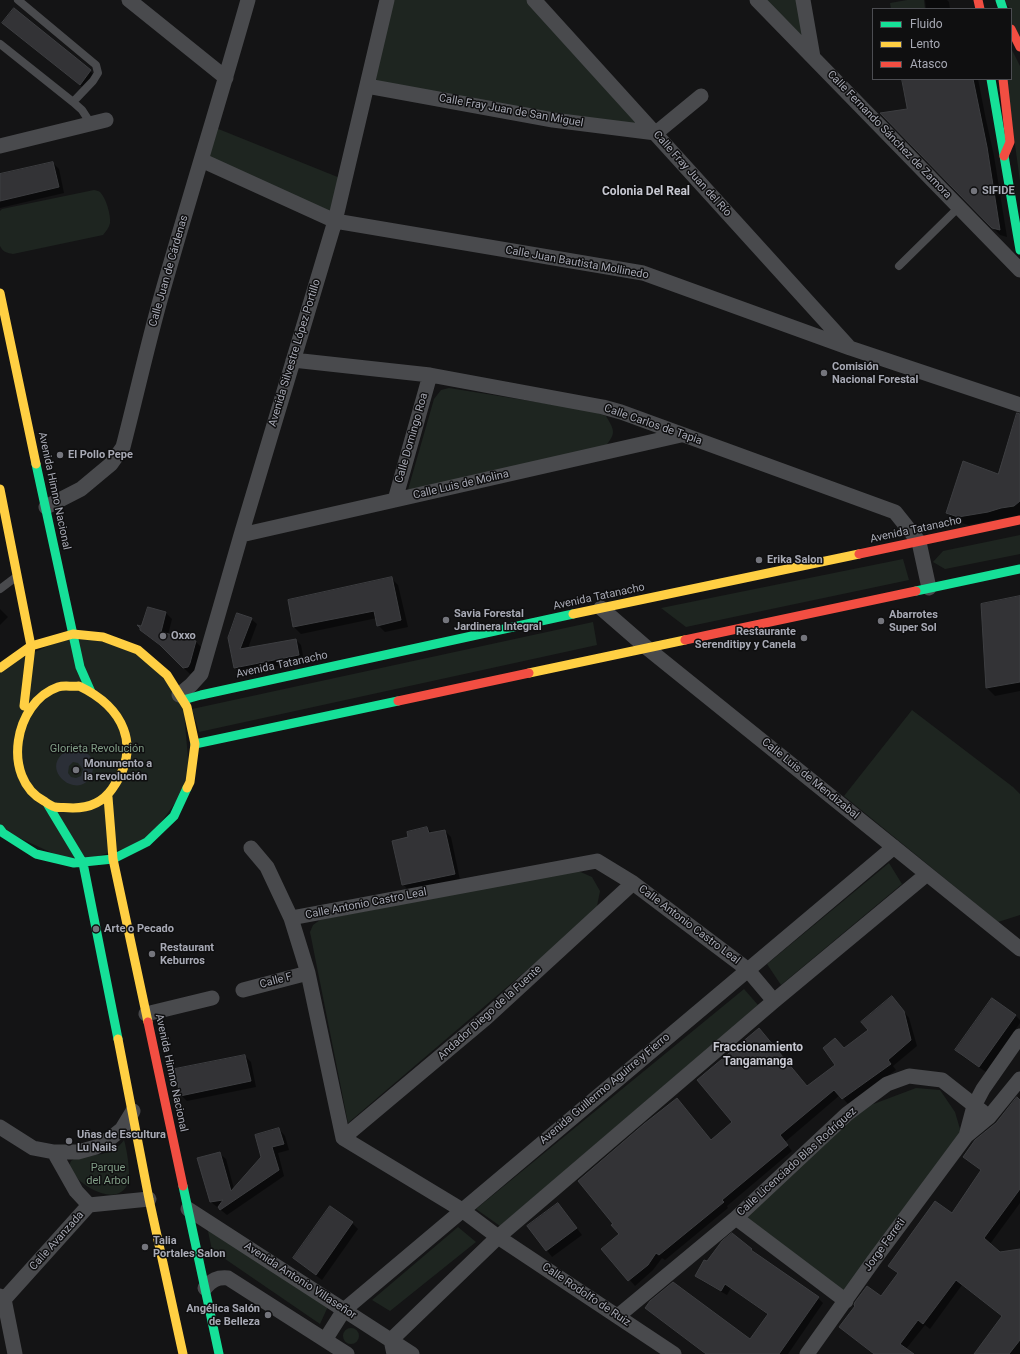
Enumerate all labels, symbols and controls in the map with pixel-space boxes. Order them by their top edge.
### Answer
legend [872,8,1012,80]
text: Fluido [910,17,943,31]
text: Lento [910,37,940,51]
text: Atasco [910,57,948,71]
street label: Calle Fernando Sánchez de Zamora [824,68,954,202]
street label: Calle Fray Juan de San Miguel [438,92,584,130]
street label: Calle Fray Juan del Río [650,129,734,219]
place label: SIFIDE [982,184,1015,198]
district label: Colonia Del Real [602,185,690,199]
marker: SIFIDE [969,186,979,196]
street label: Calle Juan de Cárdenas [147,214,191,328]
street label: Calle Juan Bautista Mollinedo [504,244,650,282]
street label: Avenida Silvestre López Portillo [266,278,324,428]
place label: Comisión Nacional Forestal [832,360,918,386]
marker: Comisión Nacional Forestal [819,368,829,378]
street label: Calle Domingo Roa [393,391,431,485]
street label: Calle Carlos de Tapia [602,402,704,448]
street label: Avenida Himno Nacional [35,431,73,551]
place label: El Pollo Pepe [68,448,133,462]
marker: El Pollo Pepe [55,450,65,460]
street label: Calle Luis de Molina [412,468,510,502]
street label: Avenida Tatanacho [869,514,963,546]
place label: Erika Salon [767,553,823,567]
marker: Erika Salon [754,555,764,565]
street label: Avenida Tatanacho [552,581,646,613]
place label: Savia Forestal Jardinera Integral [454,607,542,633]
place label: Abarrotes Super Sol [889,608,938,634]
marker: Savia Forestal Jardinera Integral [441,615,451,625]
marker: Abarrotes Super Sol [876,616,886,626]
place label: Restaurante Serenditipy y Canela [695,625,796,651]
place label: Oxxo [171,629,196,643]
marker: Oxxo [158,631,168,641]
marker: Restaurante Serenditipy y Canela [799,633,809,643]
street label: Avenida Tatanacho [235,649,329,681]
street label: Calle Luis de Mendizabal [759,736,861,822]
park label: Glorieta Revolución [50,742,144,756]
place label: Monumento a la revolución [84,757,152,783]
marker: Monumento a la revolución [71,765,81,775]
street label: Calle Antonio Castro Leal [636,883,742,967]
street label: Calle Antonio Castro Leal [304,886,428,922]
place label: Arte o Pecado [104,922,174,936]
marker: Arte o Pecado [91,924,101,934]
place label: Restaurant Keburros [160,941,214,967]
marker: Restaurant Keburros [147,949,157,959]
street label: Andador Diego de la Fuente [435,963,545,1063]
street label: Calle F [258,970,294,992]
street label: Avenida Himno Nacional [152,1013,190,1133]
street label: Avenida Guillermo Aguirre y Fierro [537,1031,673,1147]
district label: Fraccionamiento Tangamanga [713,1041,803,1069]
street label: Calle Licenciado Blas Rodríguez [735,1105,859,1219]
place label: Uñas de Escultura Lu Nails [77,1128,166,1154]
marker: Uñas de Escultura Lu Nails [64,1136,74,1146]
park label: Parque del Arbol [86,1161,130,1187]
street label: Calle Avanzada [27,1209,87,1273]
street label: Jorge Ferreti [861,1216,909,1274]
place label: Talia Portales Salon [153,1234,225,1260]
street label: Avenida Antonio Villaseñor [241,1240,359,1322]
marker: Talia Portales Salon [140,1242,150,1252]
street label: Calle Rodolfo de Ruiz [539,1260,633,1330]
place label: Angélica Salón de Belleza [186,1302,260,1328]
marker: Angélica Salón de Belleza [263,1310,273,1320]

